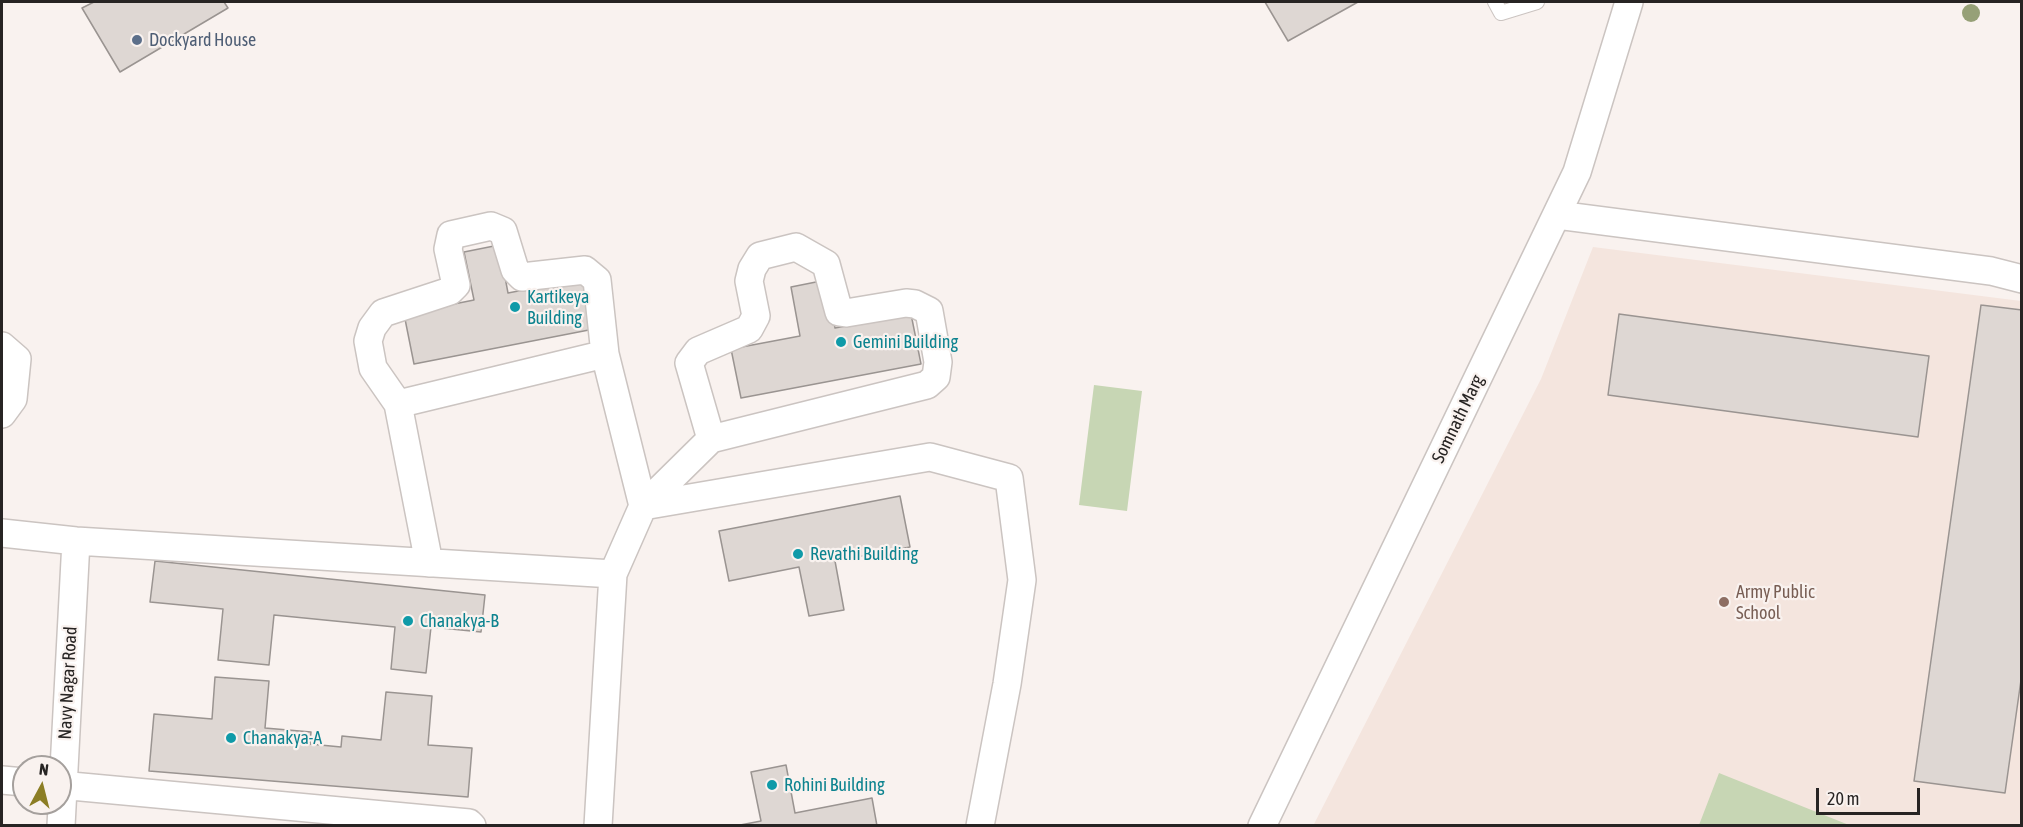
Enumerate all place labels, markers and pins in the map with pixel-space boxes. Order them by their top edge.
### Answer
place label: Dockyard House [149,29,256,51]
marker: Dockyard House [130,33,144,47]
place label: Kartikeya Building [527,286,589,328]
marker: Kartikeya Building [508,300,522,314]
place label: Gemini Building [853,331,958,353]
marker: Gemini Building [834,335,848,349]
place label: Revathi Building [810,543,918,565]
marker: Revathi Building [791,547,805,561]
place label: Army Public School [1736,581,1815,624]
marker: Army Public School [1717,595,1731,609]
place label: Chanakya-B [420,610,499,632]
marker: Chanakya-B [401,614,415,628]
place label: Chanakya-A [243,727,322,749]
marker: Chanakya-A [224,731,238,745]
place label: Rohini Building [784,774,885,796]
marker: Rohini Building [765,778,779,792]

